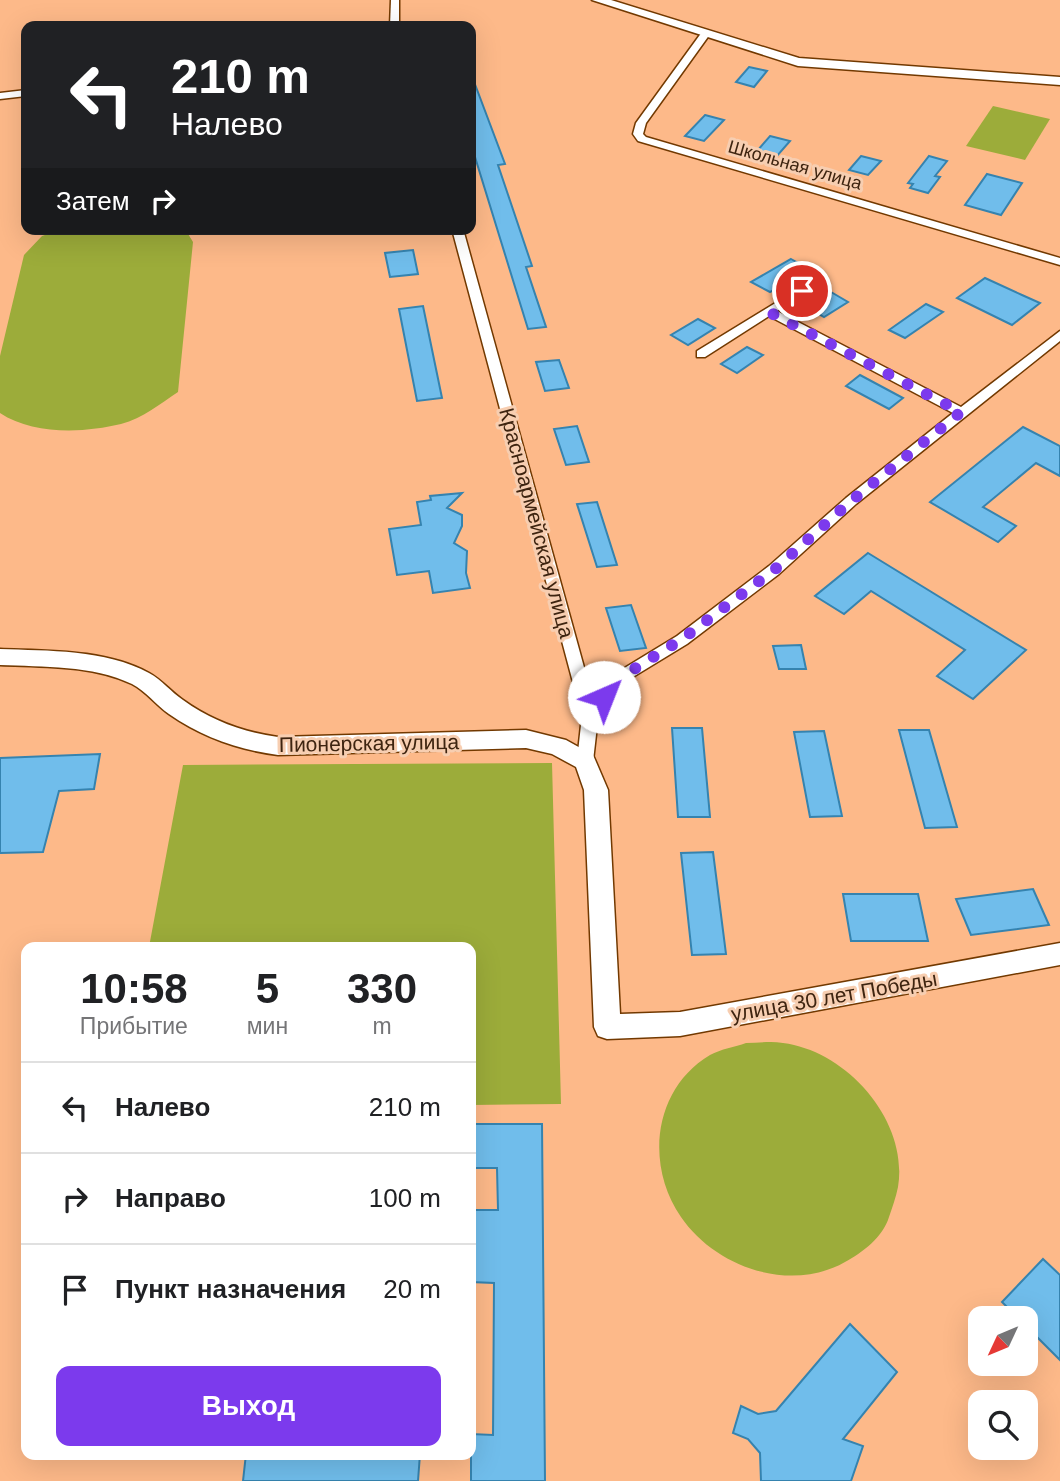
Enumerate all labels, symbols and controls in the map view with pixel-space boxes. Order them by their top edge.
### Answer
icon: left [56,49,147,140]
text: 210 m [171,49,310,103]
text: Налево [171,106,283,142]
street label: Школьная улица [726,136,865,194]
icon: right [144,182,182,220]
text: Затем [56,186,130,216]
pin [772,261,832,321]
icon: arrive [783,272,821,310]
street label: Красноармейская улица [495,405,579,641]
position arrow [567,660,641,734]
street label: Пионерская улица [279,730,460,756]
text: 10:58 [80,965,188,1012]
text: 5 [256,965,279,1012]
text: 330 [347,965,417,1012]
street label: улица 30 лет Победы [729,967,939,1025]
text: Прибытие [80,1013,188,1039]
text: мин [247,1013,288,1039]
text: m [372,1013,392,1039]
icon: left [56,1089,94,1127]
text: Налево [115,1092,210,1122]
text: 210 m [369,1092,441,1122]
icon: right [56,1180,94,1218]
text: Направо [115,1183,226,1213]
text: 100 m [369,1183,441,1213]
icon: arrive [56,1271,94,1309]
text: Пункт назначения [115,1274,346,1304]
text: 20 m [383,1274,441,1304]
north arrow [968,1306,1038,1376]
map controls [968,1306,1038,1460]
button: Выход [56,1366,441,1446]
button: search [968,1390,1038,1460]

